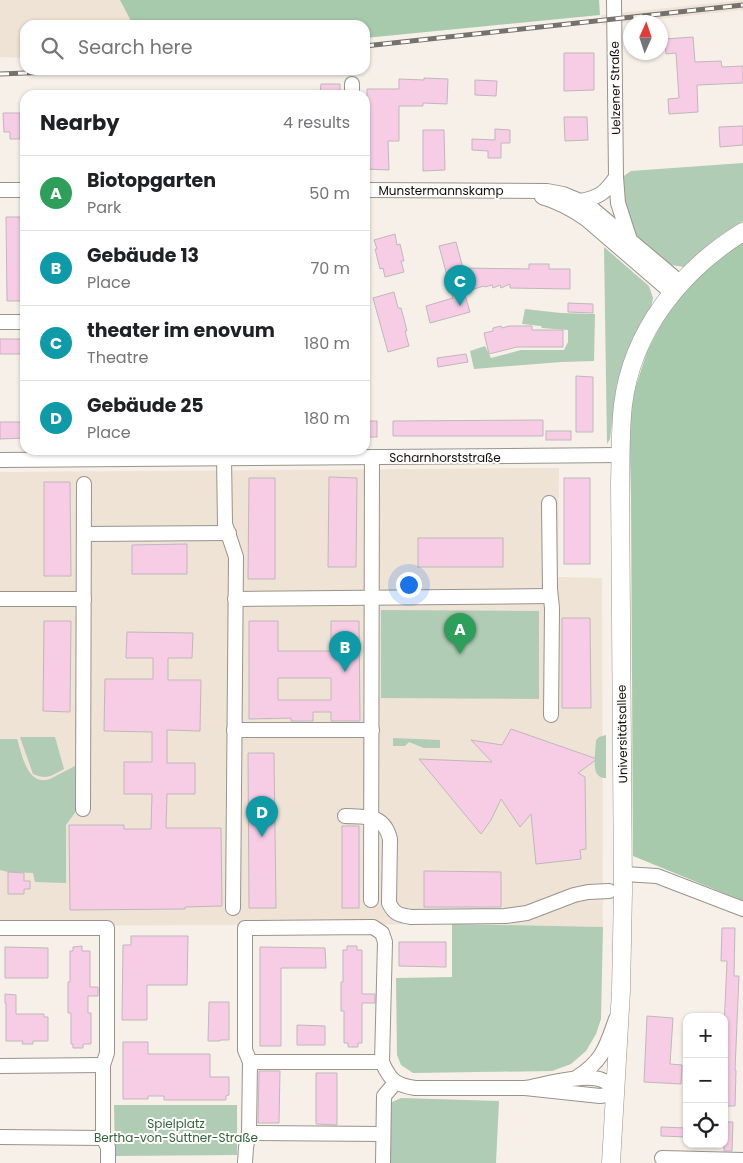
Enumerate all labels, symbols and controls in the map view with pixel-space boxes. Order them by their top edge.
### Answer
north arrow [623,15,668,60]
search box [20,20,370,75]
icon: search [38,34,66,62]
text: Search here [78,34,192,61]
street label: Uelzener Straße [606,41,624,135]
text: Nearby [40,108,120,137]
text: 4 results [283,111,350,134]
text: Biotopgarten [87,167,216,194]
text: A [50,182,62,205]
text: 50 m [309,182,350,205]
street label: Munstermannskamp [378,182,504,199]
text: Park [87,196,121,219]
text: Gebäude 13 [87,242,199,269]
text: B [51,257,61,280]
text: 70 m [310,257,350,280]
pin: C [444,265,476,306]
text: Place [87,271,131,294]
text: theater im enovum [87,317,275,344]
text: C [50,332,62,355]
text: 180 m [304,332,350,355]
text: Theatre [87,346,148,369]
text: Gebäude 25 [87,392,204,419]
text: D [50,407,62,430]
text: 180 m [304,407,350,430]
text: Place [87,421,131,444]
street label: Scharnhorststraße [389,449,501,466]
your location [396,572,422,598]
pin: A [444,613,476,654]
pin: B [329,631,361,672]
street label: Universitätsallee [613,685,631,783]
pin: D [246,796,278,837]
map controls [683,1013,728,1148]
button: + [683,1013,728,1058]
button: − [683,1058,728,1103]
button: locate [683,1103,728,1148]
park label: Spielplatz Bertha-von-Suttner-Straße [94,1115,258,1146]

